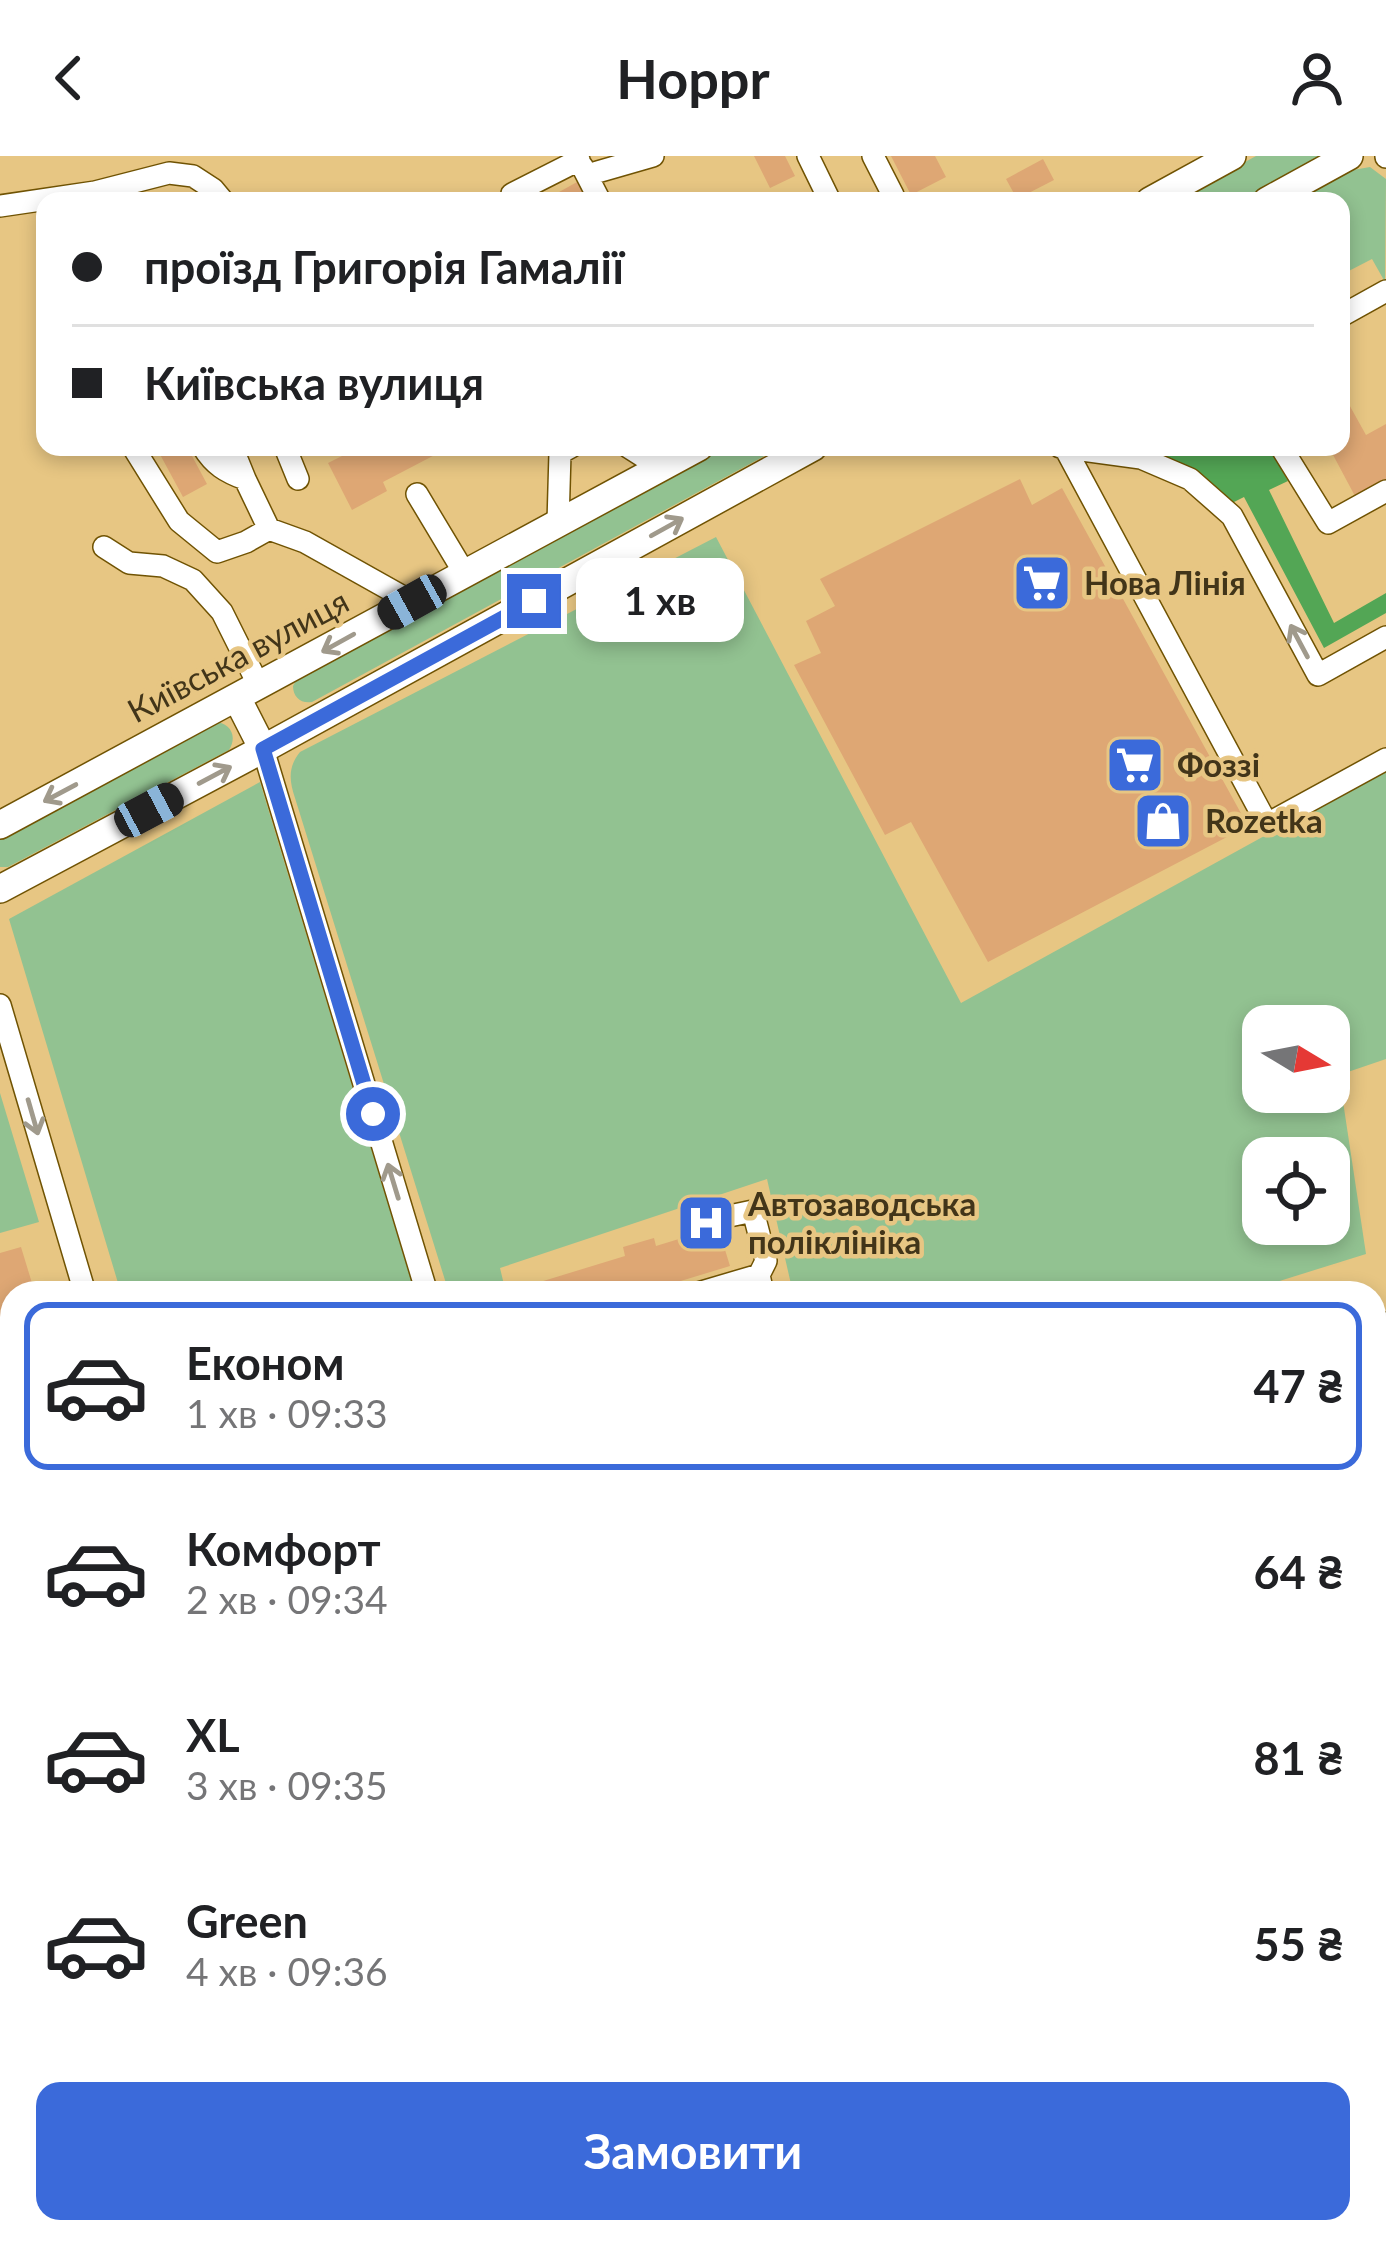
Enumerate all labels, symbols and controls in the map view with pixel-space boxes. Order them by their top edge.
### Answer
icon: back [36,45,102,111]
icon: person [1284,45,1350,111]
text: Hoppr [616,46,770,111]
text: проїзд Григорія Гамалії [144,240,624,294]
text: Київська вулиця [144,356,484,410]
one-way arrow [649,515,684,538]
supermarket icon: Нова Лінія [1011,552,1073,614]
callout: 1 хв [576,559,744,643]
place label: Нова Лінія [1084,562,1246,602]
car [372,569,452,635]
route end [507,574,561,628]
text: 1 хв [624,577,696,623]
street label: Київська вулиця [120,580,355,730]
one-way arrow [1287,624,1310,659]
one-way arrow [321,632,356,655]
supermarket icon: Фоззі [1104,734,1166,796]
place label: Фоззі [1177,744,1260,784]
one-way arrow [196,763,231,786]
car [109,777,189,843]
one-way arrow [43,782,78,805]
shop icon: Rozetka [1132,790,1194,852]
place label: Rozetka [1205,800,1323,840]
north arrow [1242,1005,1350,1113]
map controls [1242,1005,1350,1245]
route start [346,1087,400,1141]
one-way arrow [23,1097,45,1135]
button: locate [1242,1137,1350,1245]
one-way arrow [381,1163,403,1201]
place label: Автозаводська поліклініка [747,1183,976,1261]
hospital icon: Автозаводська поліклініка [675,1192,737,1254]
icon: car [42,1332,150,1440]
text: Економ [186,1336,345,1390]
text: 47 ₴ [1254,1359,1344,1413]
text: 1 хв · 09:33 [186,1390,388,1436]
icon: car [42,1518,150,1626]
text: Комфорт [186,1522,381,1576]
text: 64 ₴ [1254,1545,1344,1599]
text: 2 хв · 09:34 [186,1576,388,1622]
icon: car [42,1704,150,1812]
text: XL [186,1708,240,1762]
text: 81 ₴ [1254,1731,1344,1785]
text: 3 хв · 09:35 [186,1762,388,1808]
icon: car [42,1890,150,1998]
text: Green [186,1894,308,1948]
text: 55 ₴ [1254,1917,1344,1971]
text: 4 хв · 09:36 [186,1948,388,1994]
button: Замовити [36,2082,1350,2220]

